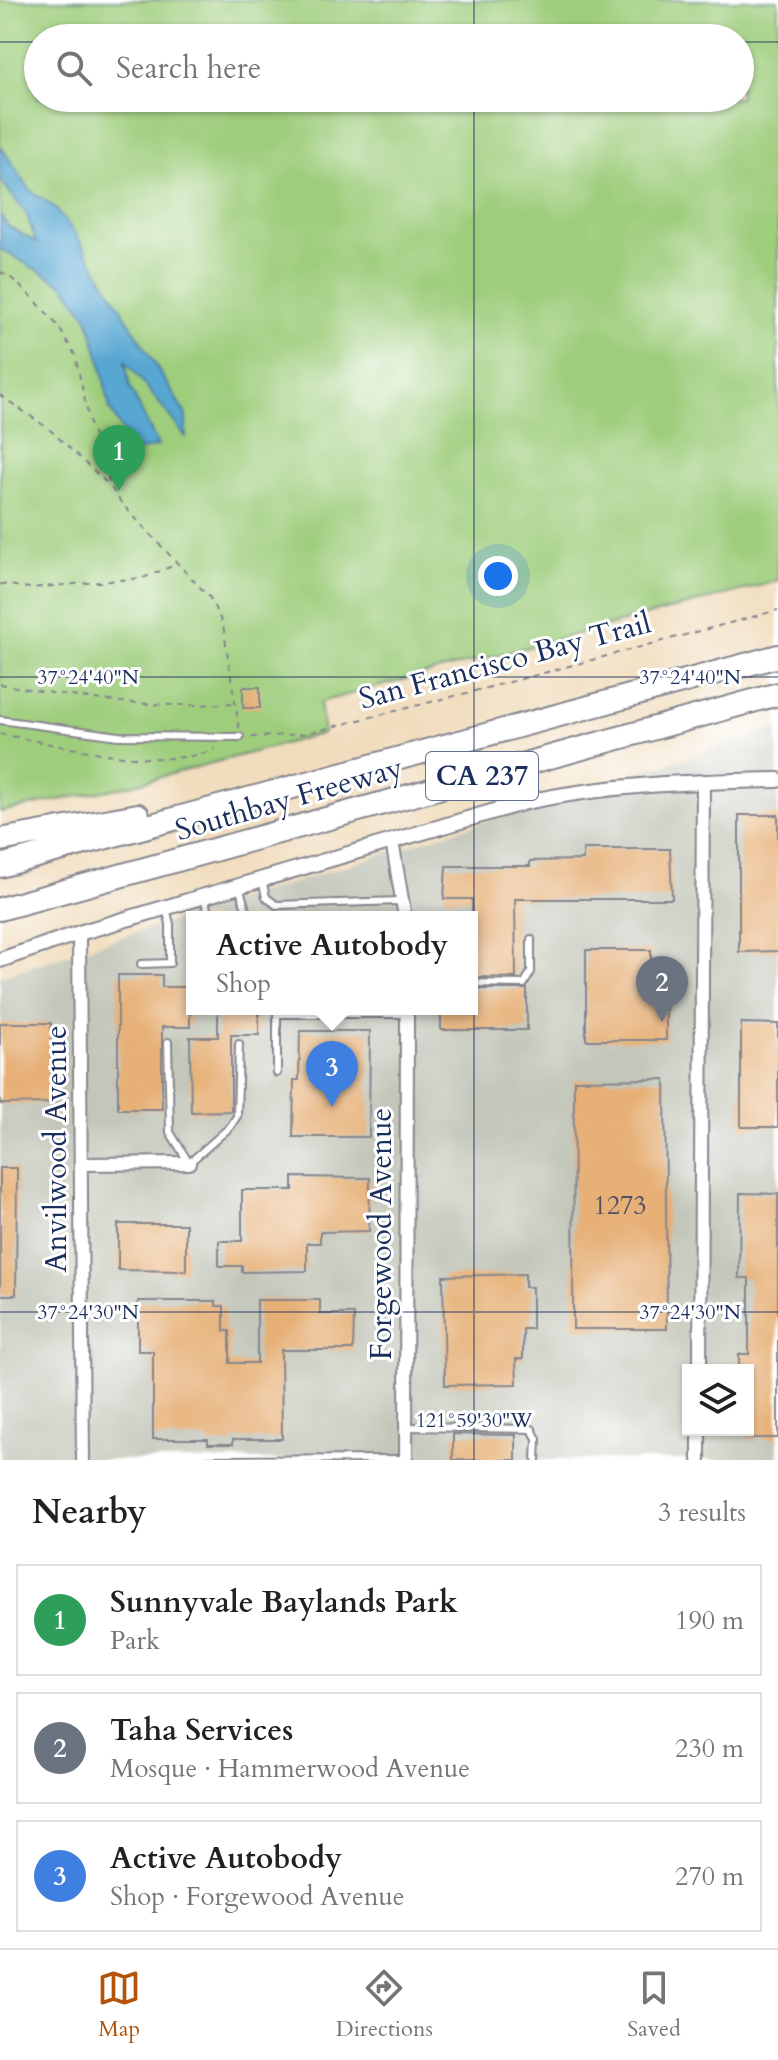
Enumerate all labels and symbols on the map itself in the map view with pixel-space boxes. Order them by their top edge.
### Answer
pin: 1 [93,425,145,491]
your location [478,556,518,596]
street label: San Francisco Bay Trail [355,602,656,720]
text: 37°24'40"N [37,664,139,691]
text: 37°24'40"N [639,664,741,691]
street label: Southbay Freeway [171,747,408,851]
road number: CA 237 [426,752,538,800]
pin: 2 [636,956,688,1022]
street label: Anvilwood Avenue [36,1025,77,1273]
pin: 3 [306,1041,358,1107]
street label: Forgewood Avenue [361,1108,402,1360]
house number: 1273 [593,1188,647,1223]
text: 37°24'30"N [37,1299,139,1326]
text: 37°24'30"N [639,1299,741,1326]
text: 121°59'30"W [416,1407,533,1434]

